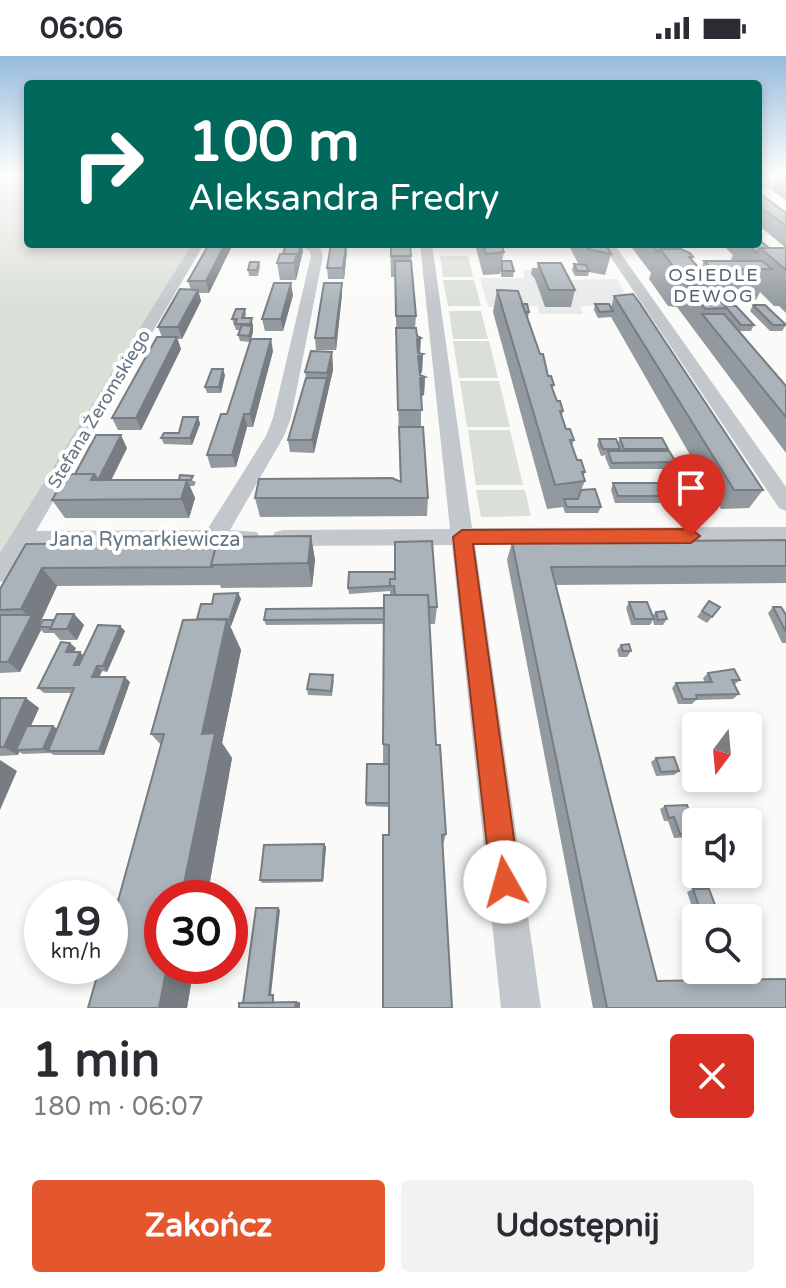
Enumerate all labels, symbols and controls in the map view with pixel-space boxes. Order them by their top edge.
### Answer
text: 06:06 [40,10,123,47]
text: 100 m [188,109,359,176]
icon: right [56,112,160,216]
text: Aleksandra Fredry [188,177,499,220]
district label: OSIEDLE DEWOG [668,264,760,307]
street label: Stefana Żeromskiego [43,326,155,492]
pin [657,454,725,536]
icon: arrive [669,466,713,510]
street label: Jana Rymarkiewicza [49,528,241,552]
north arrow [682,712,762,792]
map controls [682,712,762,984]
button: sound [682,808,762,888]
position arrow [463,840,547,924]
speed limit sign: 30 [144,880,248,984]
text: 19 [51,898,101,946]
button: search [682,904,762,984]
text: km/h [51,940,101,964]
text: 1 min [32,1032,160,1090]
button: close [670,1034,754,1118]
text: 180 m · 06:07 [32,1091,204,1122]
button: Zakończ [32,1180,385,1272]
button: Udostępnij [401,1180,754,1272]

